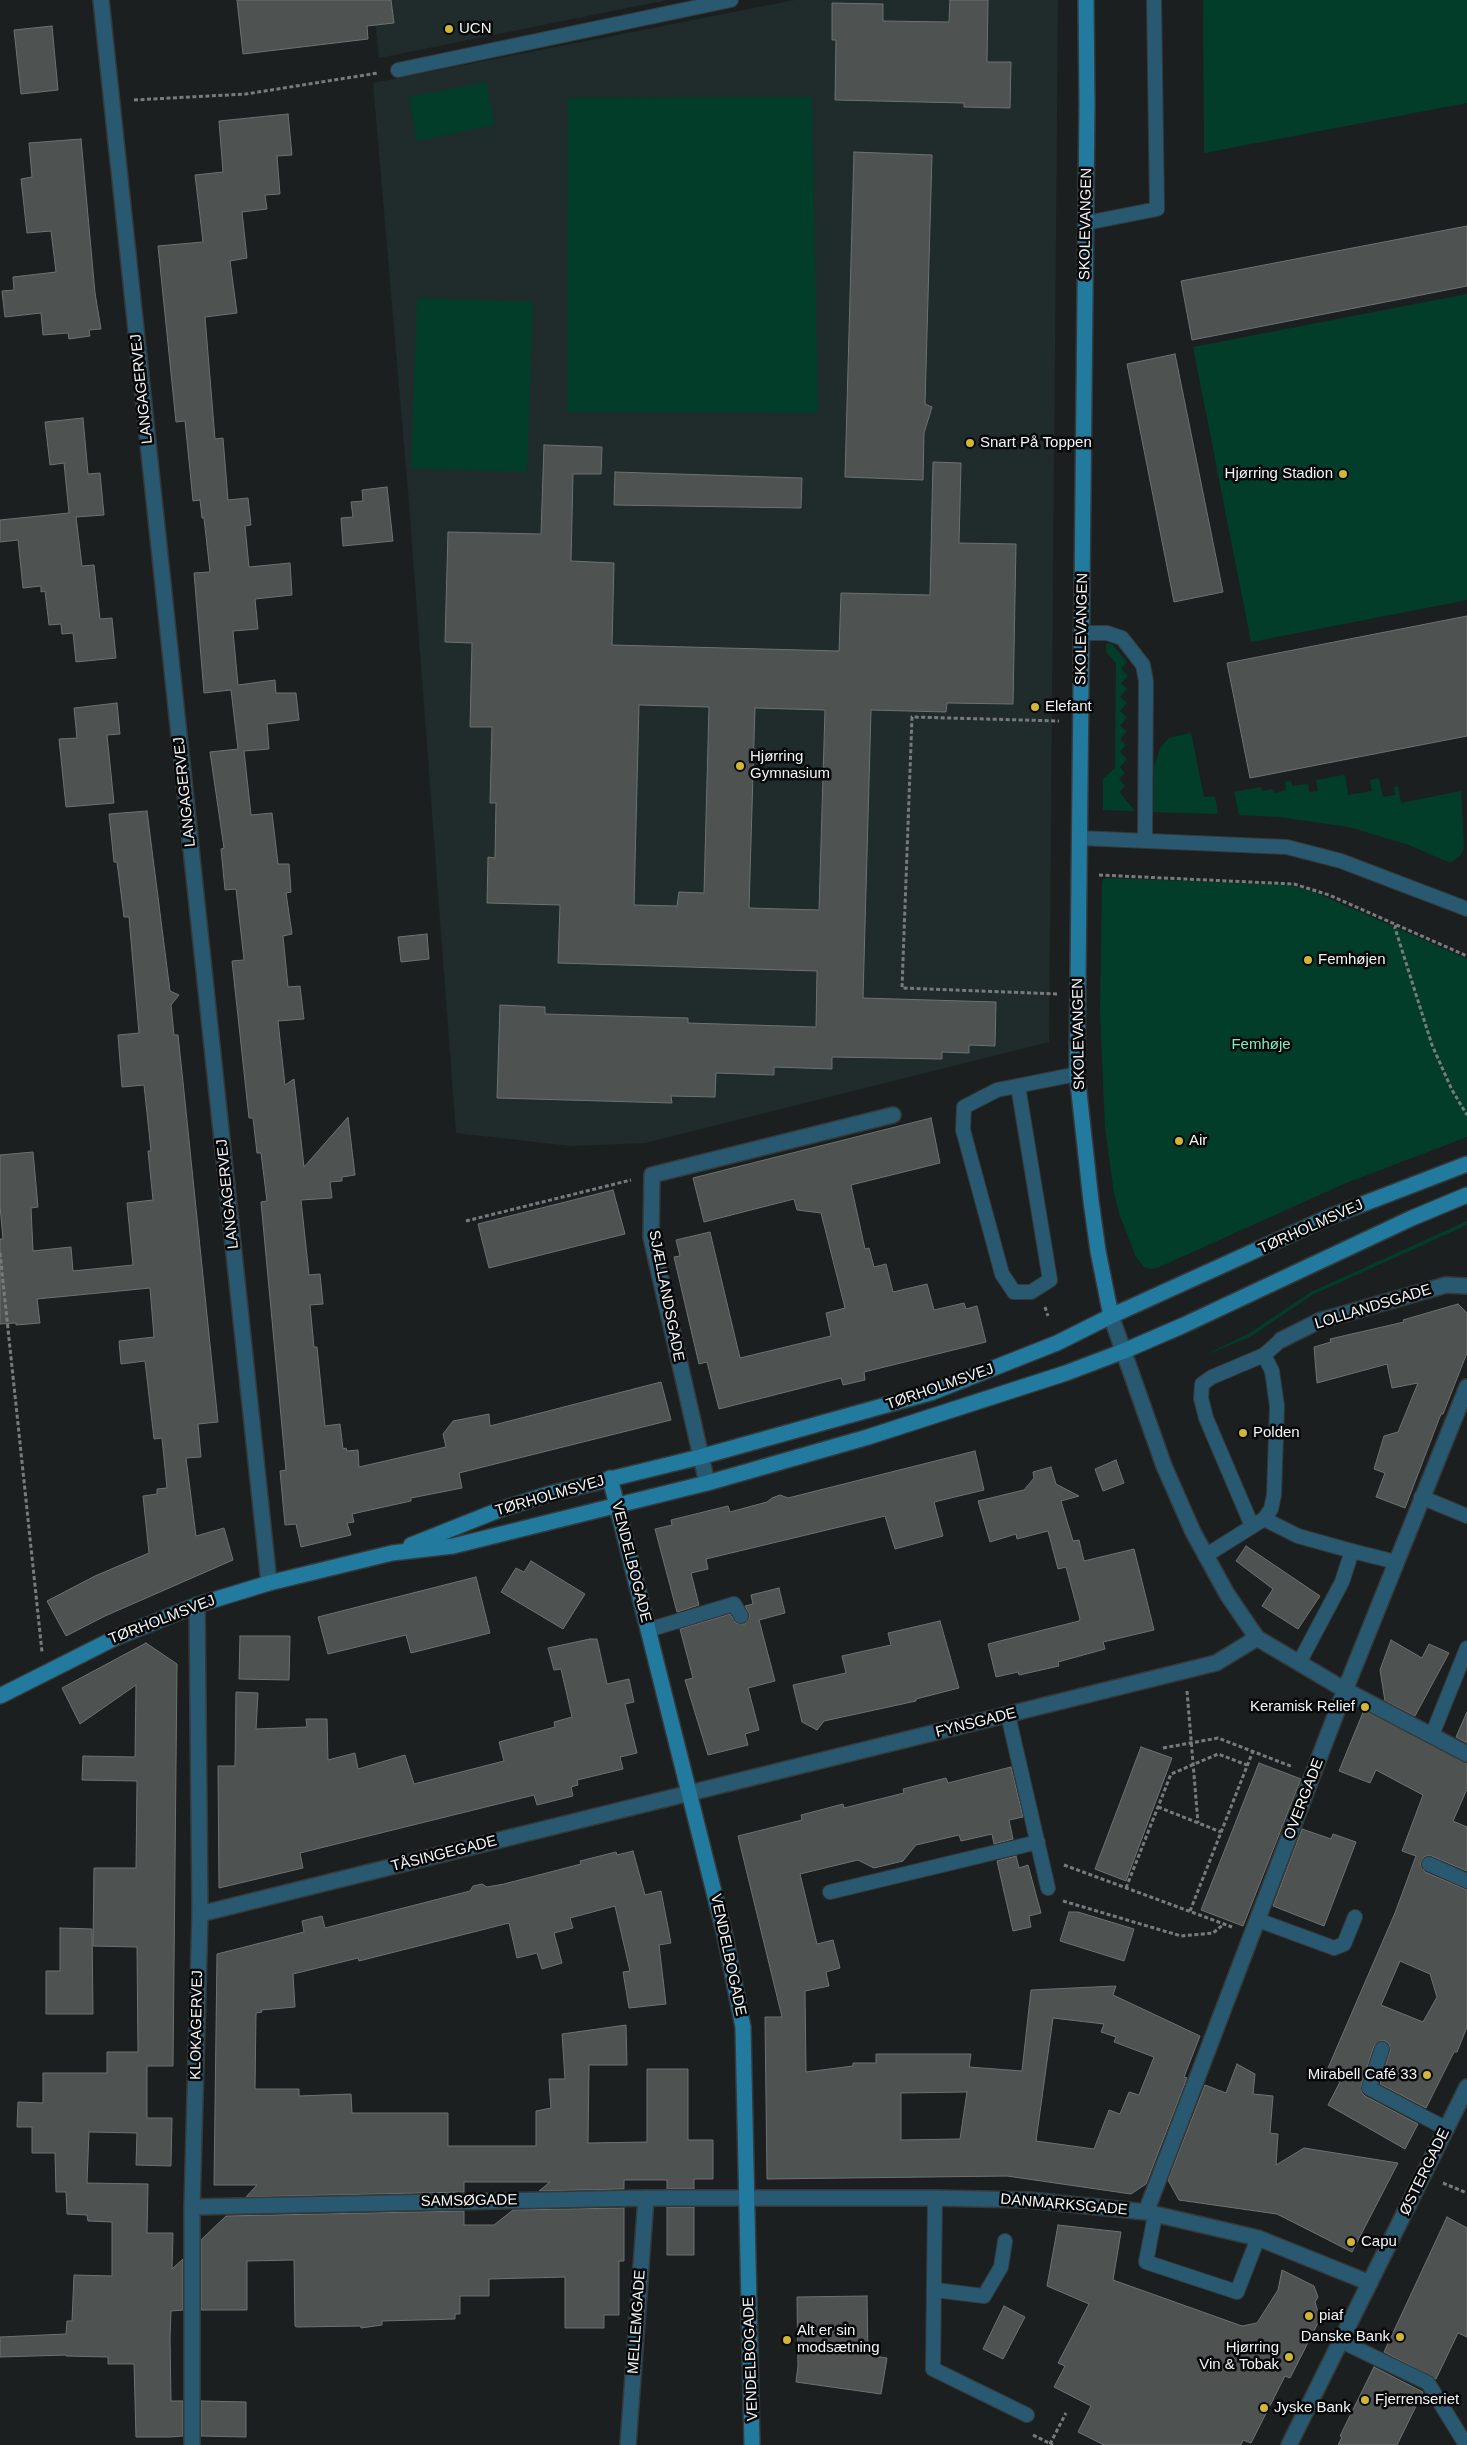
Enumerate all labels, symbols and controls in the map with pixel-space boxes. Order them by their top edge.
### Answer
place label: UCN [459,20,491,38]
marker: UCN [443,23,455,35]
street label: SKOLEVANGEN [1076,168,1096,280]
street label: LANGAGERVEJ [127,333,157,445]
place label: Snart På Toppen [980,434,1092,452]
marker: Snart På Toppen [964,437,976,449]
place label: Hjørring Stadion [1225,465,1333,483]
marker: Hjørring Stadion [1337,468,1349,480]
street label: SKOLEVANGEN [1072,573,1092,685]
place label: Elefant [1045,698,1092,716]
marker: Elefant [1029,701,1041,713]
street label: LANGAGERVEJ [170,736,200,848]
place label: Hjørring Gymnasium [750,748,830,783]
marker: Hjørring Gymnasium [734,760,746,772]
place label: Femhøjen [1318,951,1386,969]
marker: Femhøjen [1302,954,1314,966]
street label: SKOLEVANGEN [1069,978,1089,1090]
park label: Femhøje [1231,1036,1291,1054]
place label: Air [1189,1132,1207,1150]
marker: Air [1173,1135,1185,1147]
street label: LANGAGERVEJ [213,1138,243,1250]
street label: TØRHOLMSVEJ [1256,1196,1366,1258]
street label: SJÆLLANDSGADE [644,1229,688,1363]
street label: LOLLANDSGADE [1313,1281,1433,1333]
street label: TØRHOLMSVEJ [884,1360,996,1414]
place label: Polden [1253,1424,1300,1442]
marker: Polden [1237,1427,1249,1439]
street label: TØRHOLMSVEJ [493,1472,607,1520]
street label: VENDELBOGADE [607,1500,655,1624]
street label: TØRHOLMSVEJ [106,1591,218,1649]
place label: Keramisk Relief [1250,1698,1355,1716]
marker: Keramisk Relief [1359,1701,1371,1713]
street label: FYNSGADE [934,1704,1018,1742]
street label: OVERGADE [1280,1756,1328,1842]
street label: TÅSINGEGADE [389,1832,499,1876]
street label: VENDELBOGADE [706,1892,750,2018]
street label: KLOKAGERVEJ [187,1970,207,2080]
place label: Mirabell Café 33 [1308,2066,1417,2084]
marker: Mirabell Café 33 [1421,2069,1433,2081]
street label: ØSTERGADE [1396,2126,1454,2218]
street label: DANMARKSGADE [1000,2190,1128,2220]
street label: SAMSØGADE [421,2191,517,2211]
place label: Capu [1361,2233,1397,2251]
marker: Capu [1345,2236,1357,2248]
street label: MELLEMGADE [624,2269,650,2375]
street label: VENDELBOGADE [740,2297,762,2421]
place label: piaf [1319,2307,1343,2325]
marker: piaf [1303,2310,1315,2322]
place label: Alt er sin modsætning [797,2322,880,2357]
place label: Danske Bank [1301,2328,1390,2346]
marker: Danske Bank [1394,2331,1406,2343]
marker: Alt er sin modsætning [781,2334,793,2346]
place label: Hjørring Vin & Tobak [1199,2339,1279,2374]
marker: Hjørring Vin & Tobak [1283,2351,1295,2363]
place label: Fjerrenseriet [1375,2391,1459,2409]
marker: Fjerrenseriet [1359,2394,1371,2406]
place label: Jyske Bank [1274,2399,1351,2417]
marker: Jyske Bank [1258,2402,1270,2414]

